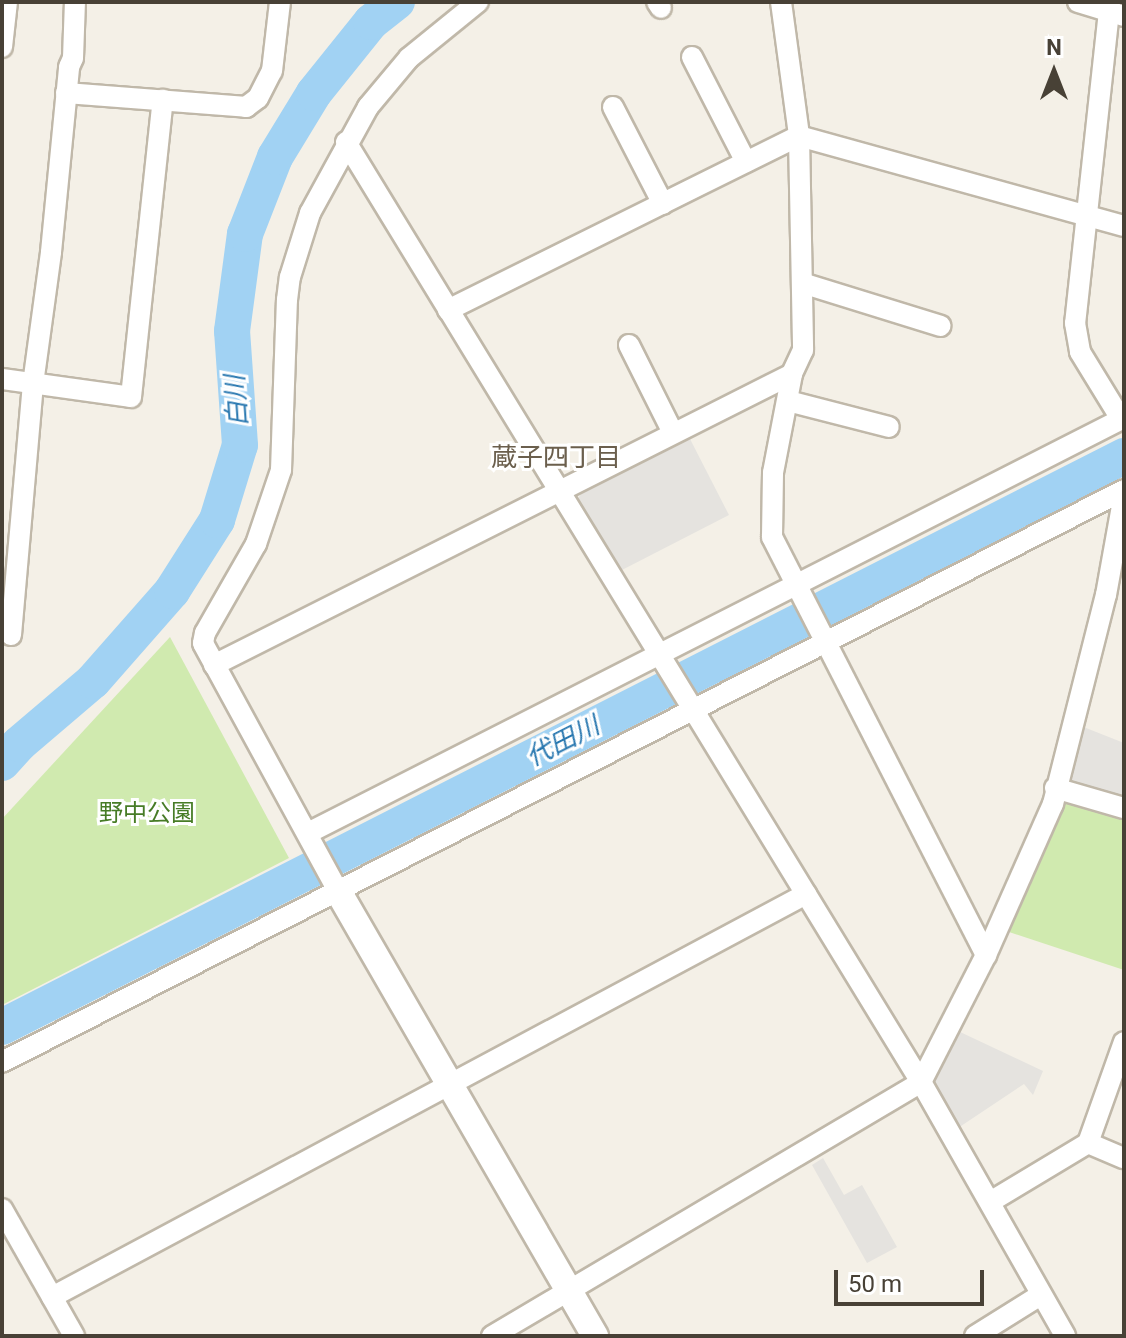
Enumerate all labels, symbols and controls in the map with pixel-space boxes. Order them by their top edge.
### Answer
north arrow [1014,32,1094,112]
text: N [1046,35,1062,60]
water label: 白川 [220,374,254,428]
district label: 蔵子四丁目 [491,442,621,474]
water label: 代田川 [521,710,605,774]
park label: 野中公園 [99,800,195,828]
scale bar [838,1254,988,1304]
text: 50 m [848,1270,902,1298]

